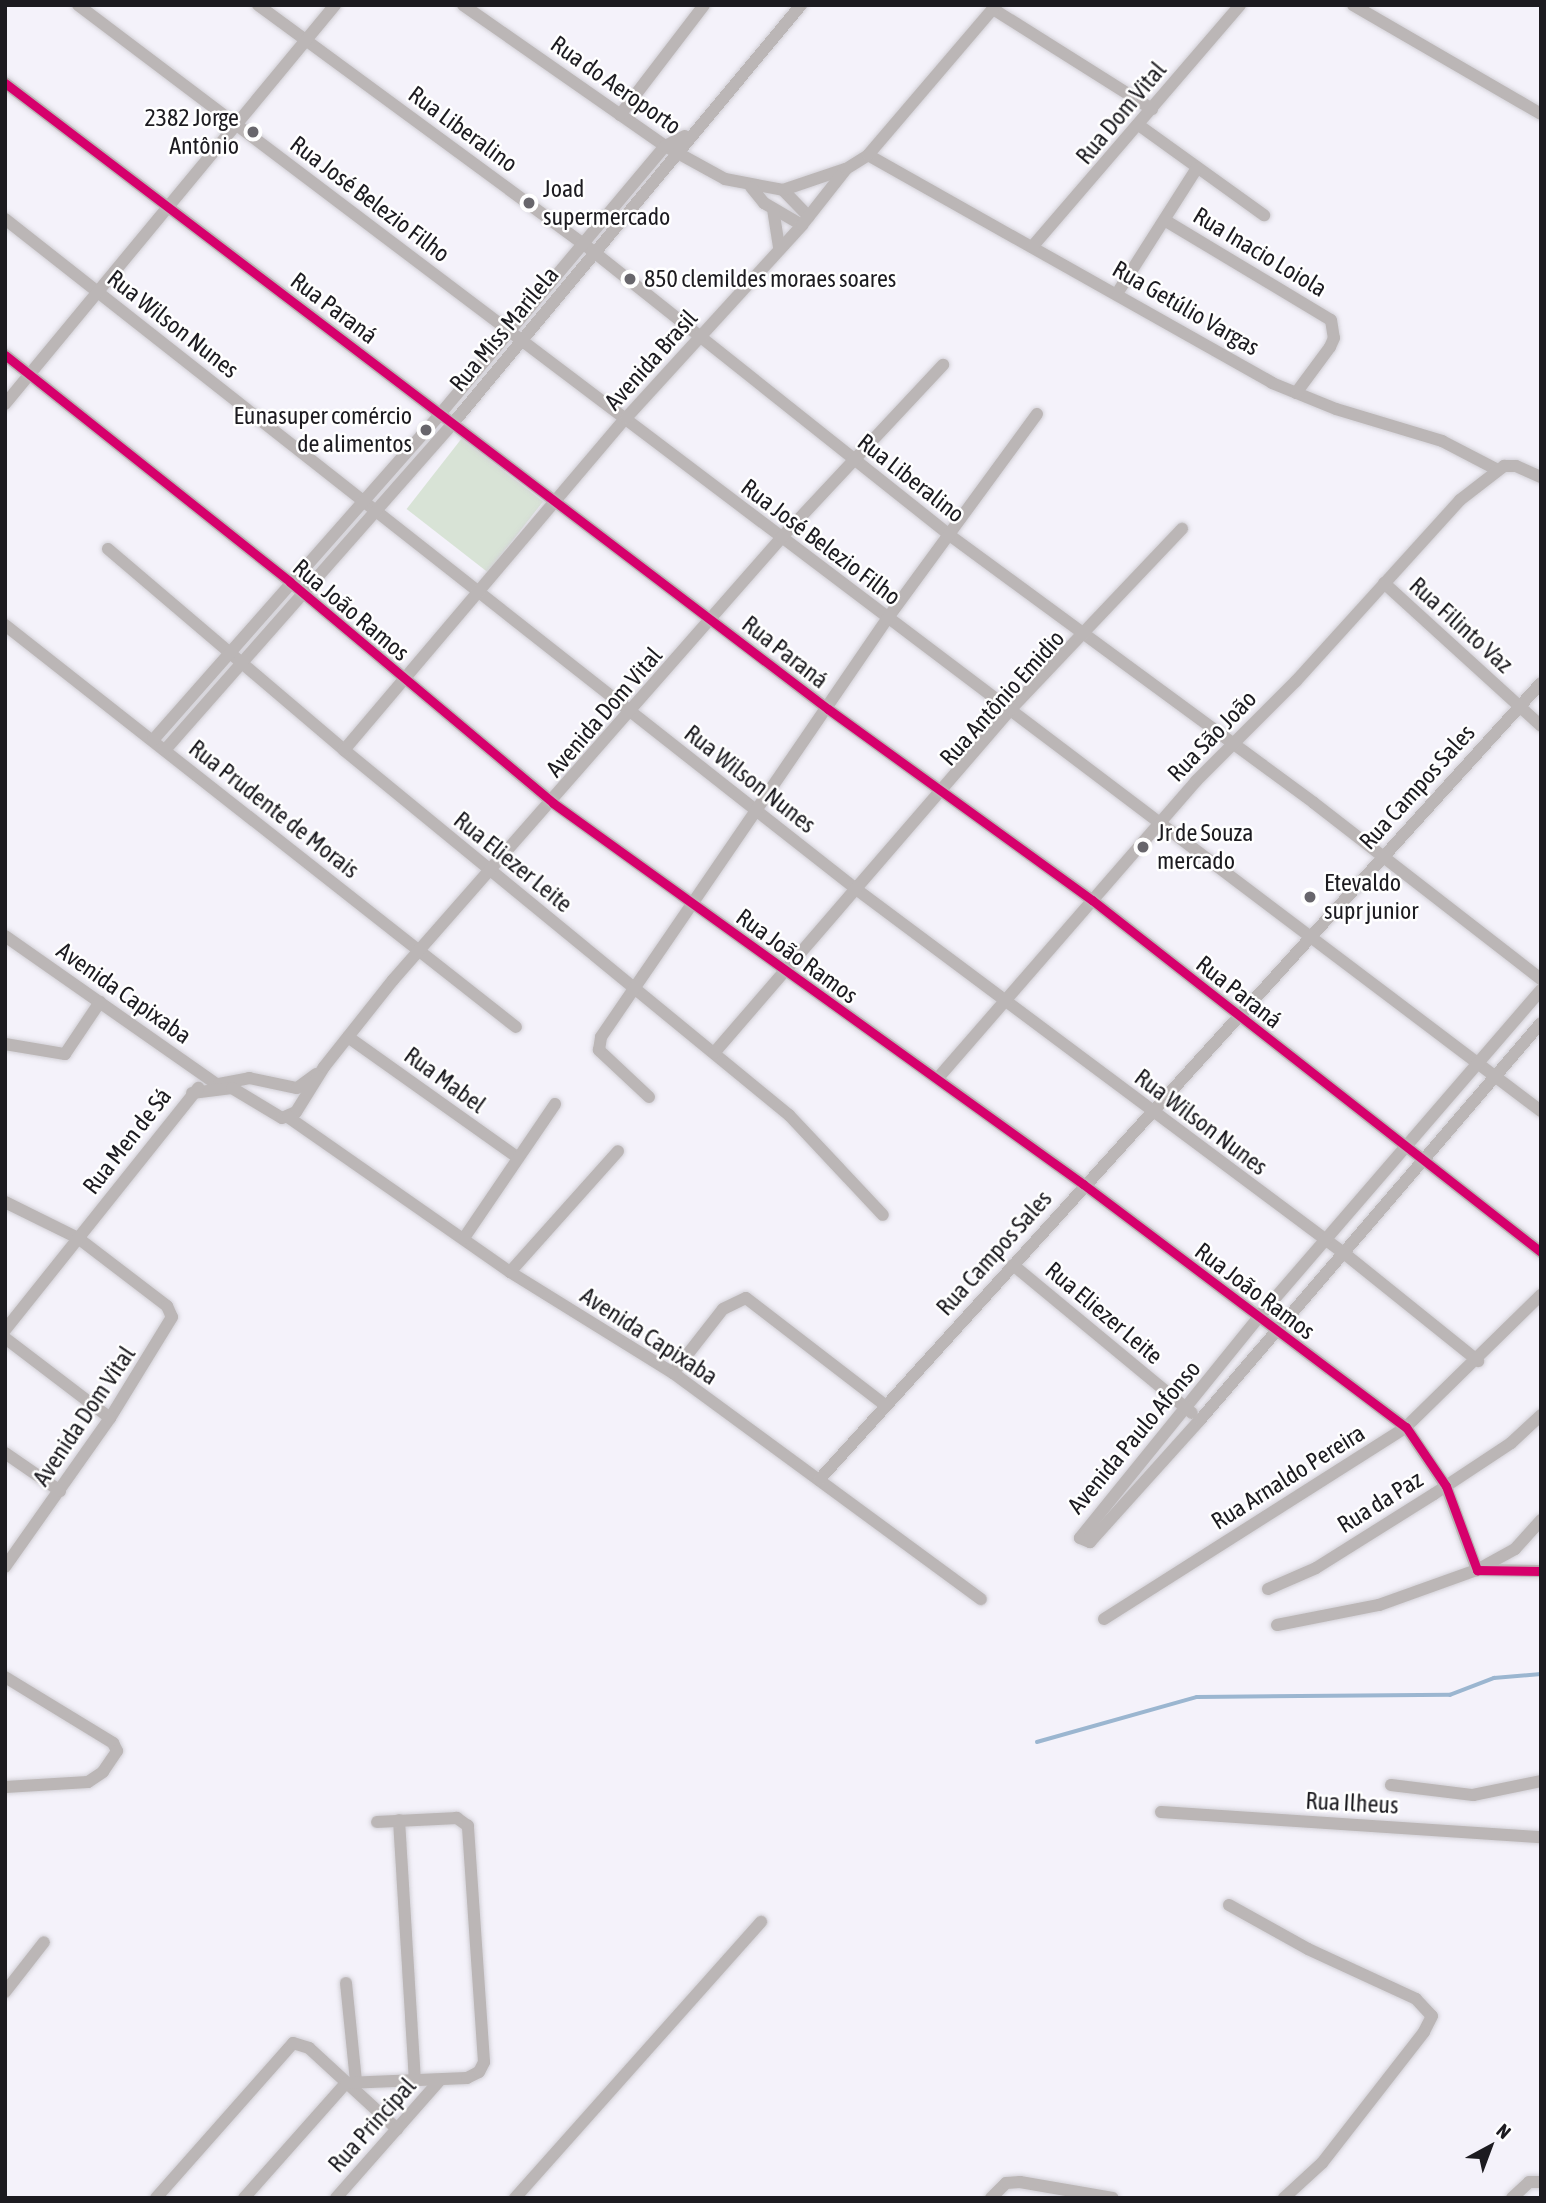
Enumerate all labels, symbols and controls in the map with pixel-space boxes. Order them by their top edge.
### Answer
street label: Rua do Aeroporto [545,29,687,141]
street label: Rua Dom Vital [1070,56,1172,170]
street label: Rua Liberalino [403,80,523,178]
place label: 2382 Jorge Antônio [145,104,239,160]
marker: 2382 Jorge Antônio [245,124,261,140]
street label: Rua José Belezio Filho [285,130,455,268]
place label: Joad supermercado [543,175,670,231]
marker: Joad supermercado [521,195,537,211]
street label: Rua Inacio Loiola [1188,201,1332,303]
street label: Rua Getúlio Vargas [1108,254,1264,362]
street label: Rua Miss Marilela [443,261,565,397]
street label: Rua Wilson Nunes [102,264,244,384]
place label: 850 clemildes moraes soares [644,265,896,293]
street label: Rua Paraná [285,266,383,350]
marker: 850 clemildes moraes soares [622,271,638,287]
street label: Avenida Brasil [599,304,703,416]
place label: Eunasuper comércio de alimentos [234,402,412,458]
marker: Eunasuper comércio de alimentos [418,422,434,438]
street label: Rua Liberalino [852,427,970,529]
street label: Rua José Belezio Filho [736,473,906,611]
street label: Rua João Ramos [287,553,415,667]
street label: Rua Filinto Vaz [1403,571,1519,679]
street label: Rua Paraná [736,610,834,694]
street label: Rua Antônio Emidio [934,624,1070,772]
street label: Avenida Dom Vital [540,641,668,783]
street label: Rua São João [1162,685,1262,787]
street label: Rua Campos Sales [1353,718,1481,856]
street label: Rua Wilson Nunes [679,719,821,839]
street label: Rua Prudente de Morais [183,734,365,884]
street label: Rua Eliezer Leite [448,806,578,918]
place label: Jr de Souza mercado [1157,819,1253,875]
marker: Jr de Souza mercado [1135,839,1151,855]
place label: Etevaldo supr junior [1324,869,1418,925]
marker: Etevaldo supr junior [1302,889,1318,905]
street label: Rua João Ramos [731,902,863,1010]
street label: Avenida Capixaba [51,936,197,1050]
street label: Rua Paraná [1190,950,1288,1034]
street label: Rua Mabel [399,1041,491,1119]
street label: Rua Wilson Nunes [1129,1063,1273,1181]
street label: Rua Men de Sá [77,1082,177,1200]
street label: Rua Campos Sales [930,1184,1058,1322]
street label: Rua João Ramos [1189,1236,1321,1346]
street label: Rua Eliezer Leite [1040,1256,1168,1370]
street label: Avenida Capixaba [575,1281,723,1391]
street label: Avenida Dom Vital [27,1341,141,1491]
street label: Avenida Paulo Afonso [1062,1355,1206,1519]
street label: Rua Arnaldo Pereira [1206,1418,1370,1536]
street label: Rua da Paz [1332,1465,1428,1539]
street label: Rua Ilheus [1305,1786,1399,1820]
street label: Rua Principal [322,2072,422,2178]
north arrow [1455,2112,1525,2182]
text: N [1492,2119,1515,2143]

